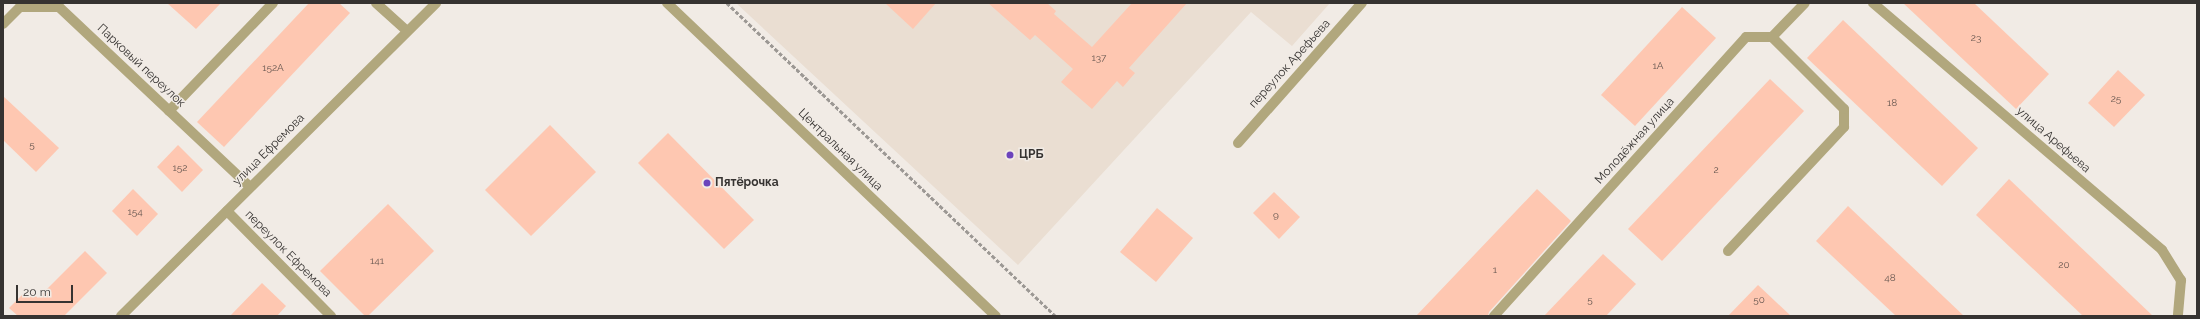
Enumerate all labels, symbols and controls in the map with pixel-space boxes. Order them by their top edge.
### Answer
street label: переулок Арефьева [1246,17,1334,111]
street label: Парковый переулок [94,21,188,111]
house number: 23 [1971,32,1981,44]
house number: 137 [1092,52,1106,64]
house number: 1А [1652,60,1664,72]
house number: 152А [262,62,284,74]
house number: 25 [2111,93,2121,105]
street label: Молодёжная улица [1592,95,1678,187]
house number: 18 [1887,97,1897,109]
street label: улица Арефьева [2013,104,2093,176]
street label: Центральная улица [795,106,885,194]
street label: улица Ефремова [230,111,308,189]
house number: 5 [29,139,35,151]
place label: ЦРБ [1019,148,1044,162]
marker: ЦРБ [1004,149,1016,161]
house number: 152 [173,162,187,174]
house number: 2 [1713,164,1719,176]
place label: Пятёрочка [715,176,779,190]
marker: Пятёрочка [702,178,712,188]
house number: 154 [127,206,143,218]
street label: переулок Ефремова [242,208,334,300]
house number: 9 [1273,209,1279,221]
house number: 141 [370,255,384,267]
house number: 20 [2058,259,2070,271]
house number: 1 [1493,264,1497,276]
house number: 48 [1884,272,1896,284]
scale bar [18,277,75,303]
text: 20 m [23,285,51,299]
house number: 5 [1587,294,1593,306]
house number: 50 [1753,294,1765,306]

